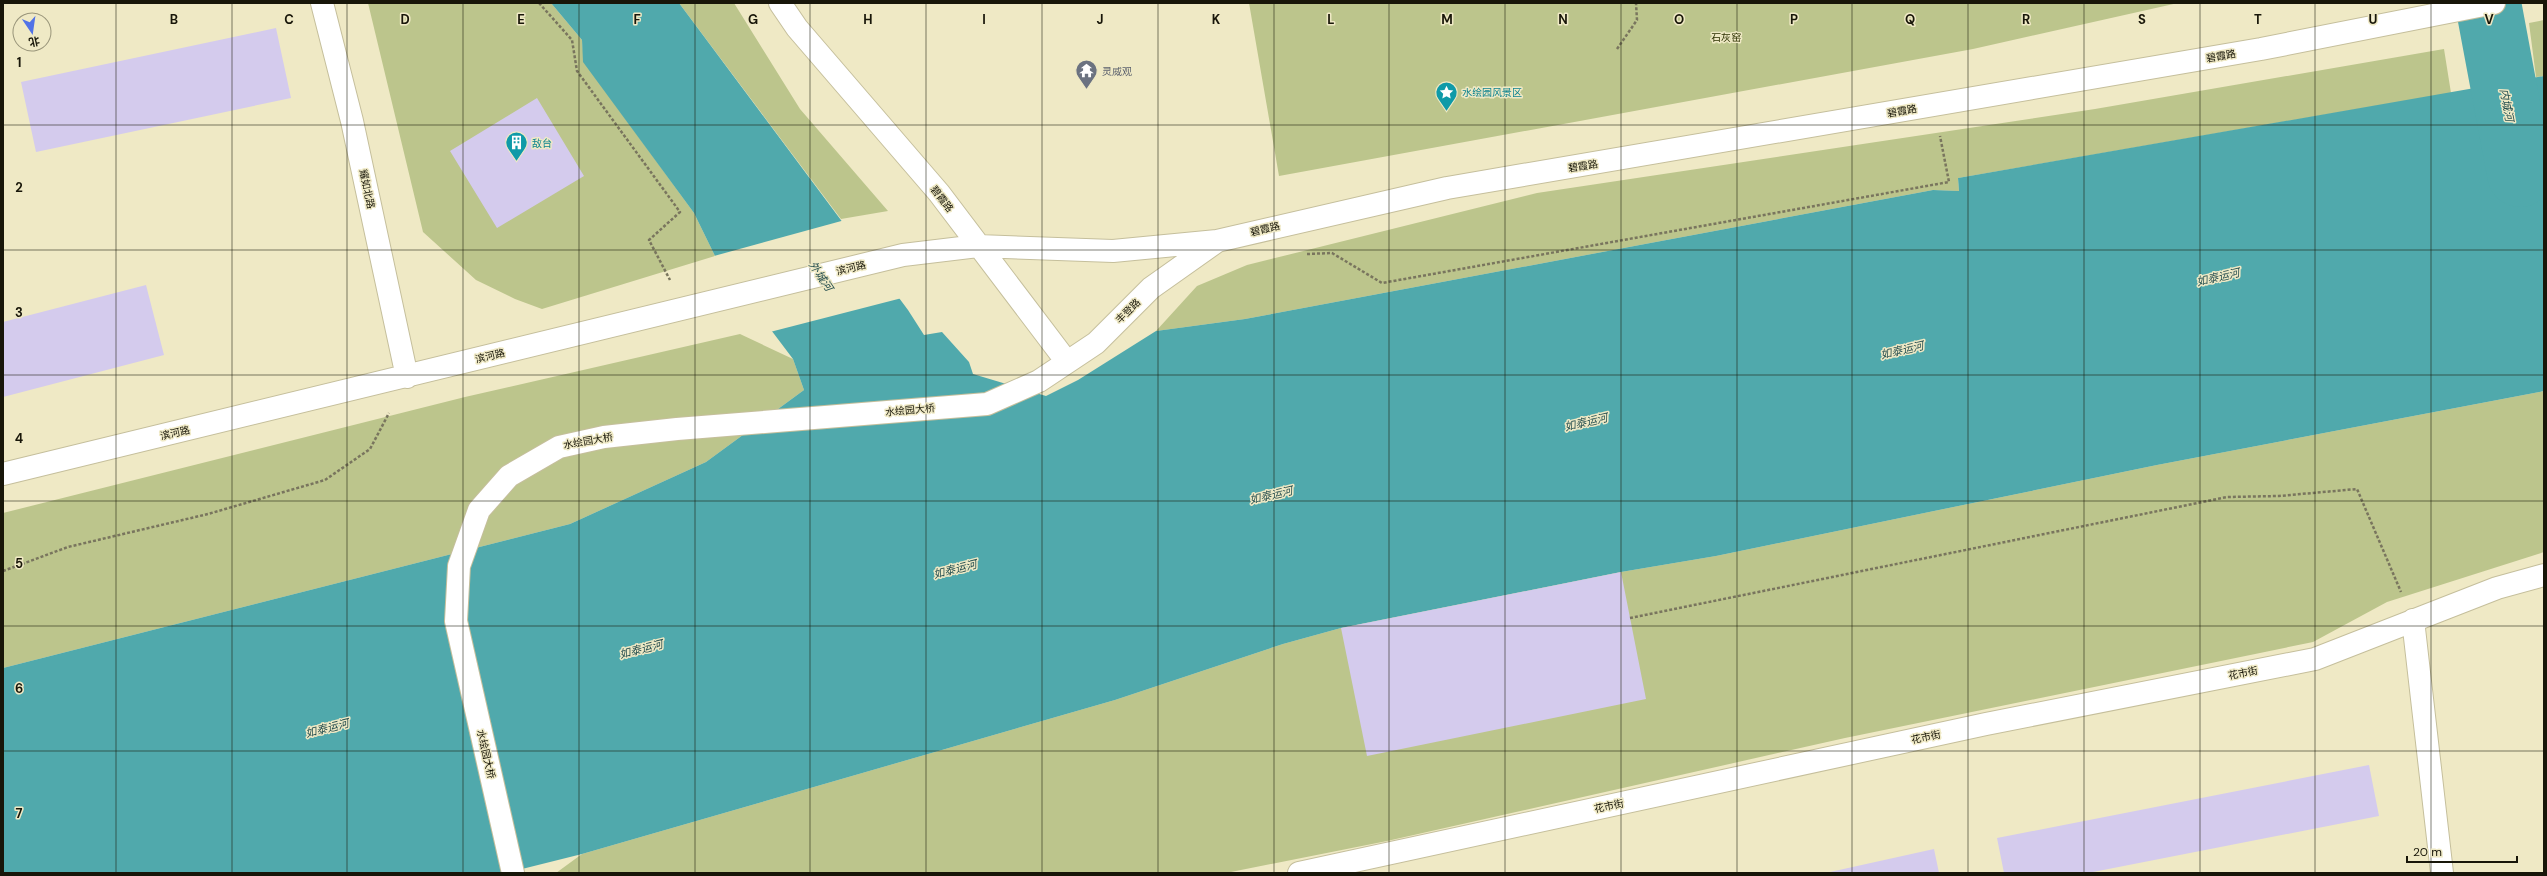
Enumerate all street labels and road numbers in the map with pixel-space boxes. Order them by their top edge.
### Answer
street label: 碧霞路 [2205,47,2237,65]
street label: 碧霞路 [1886,102,1918,120]
street label: 碧霞路 [1567,157,1599,175]
street label: 耀如北路 [356,168,378,210]
street label: 碧霞路 [928,183,956,215]
street label: 碧霞路 [1249,219,1281,239]
street label: 滨河路 [835,258,867,278]
street label: 丰登路 [1113,296,1143,326]
street label: 滨河路 [474,346,506,366]
street label: 水绘园大桥 [885,401,935,419]
street label: 滨河路 [159,423,191,443]
street label: 水绘园大桥 [562,430,614,452]
street label: 花市街 [2227,664,2259,682]
street label: 水绘园大桥 [474,728,498,780]
street label: 花市街 [1910,728,1942,746]
street label: 花市街 [1593,797,1625,815]

